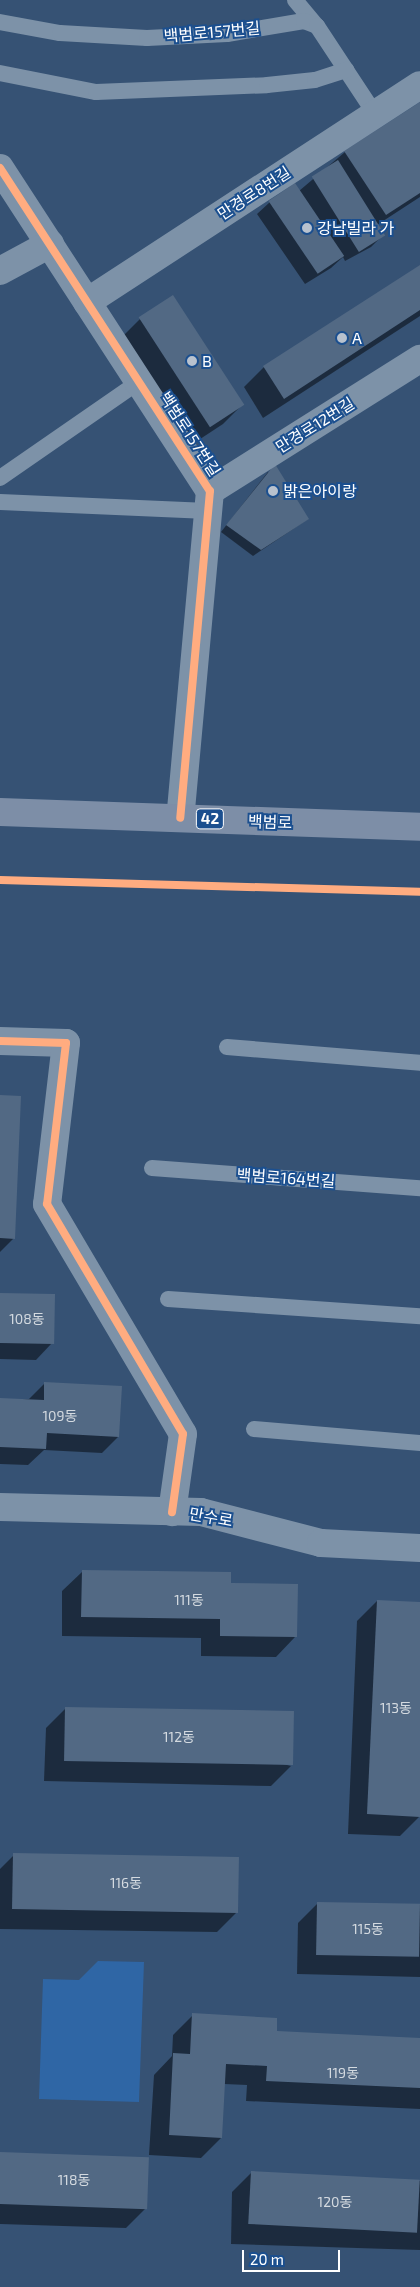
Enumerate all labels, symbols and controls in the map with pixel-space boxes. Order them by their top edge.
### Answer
street label: 백범로157번길 [163,18,261,46]
street label: 만경로8번길 [214,162,294,224]
place label: 강남빌라 가 [317,218,394,238]
marker: 강남빌라 가 [301,222,313,234]
place label: A [352,328,362,348]
marker: A [336,332,348,344]
place label: B [202,351,212,371]
marker: B [186,355,198,367]
street label: 백범로157번길 [156,388,224,480]
street label: 만경로12번길 [272,393,358,457]
place label: 밝은아이랑 [283,481,357,501]
marker: 밝은아이랑 [267,485,279,497]
road number: 42 [195,806,225,832]
street label: 백범로 [248,812,292,832]
street label: 백범로164번길 [236,1165,336,1191]
house number: 108동 [9,1311,45,1327]
house number: 109동 [43,1408,77,1424]
street label: 만수로 [188,1504,234,1530]
house number: 111동 [174,1592,204,1608]
house number: 113동 [380,1700,412,1716]
house number: 112동 [163,1729,195,1745]
house number: 116동 [110,1875,142,1891]
house number: 115동 [352,1921,384,1937]
house number: 119동 [327,2065,359,2081]
house number: 118동 [58,2172,90,2188]
house number: 120동 [318,2194,352,2210]
scale bar [245,2240,342,2272]
text: 20 m [250,2250,284,2268]

